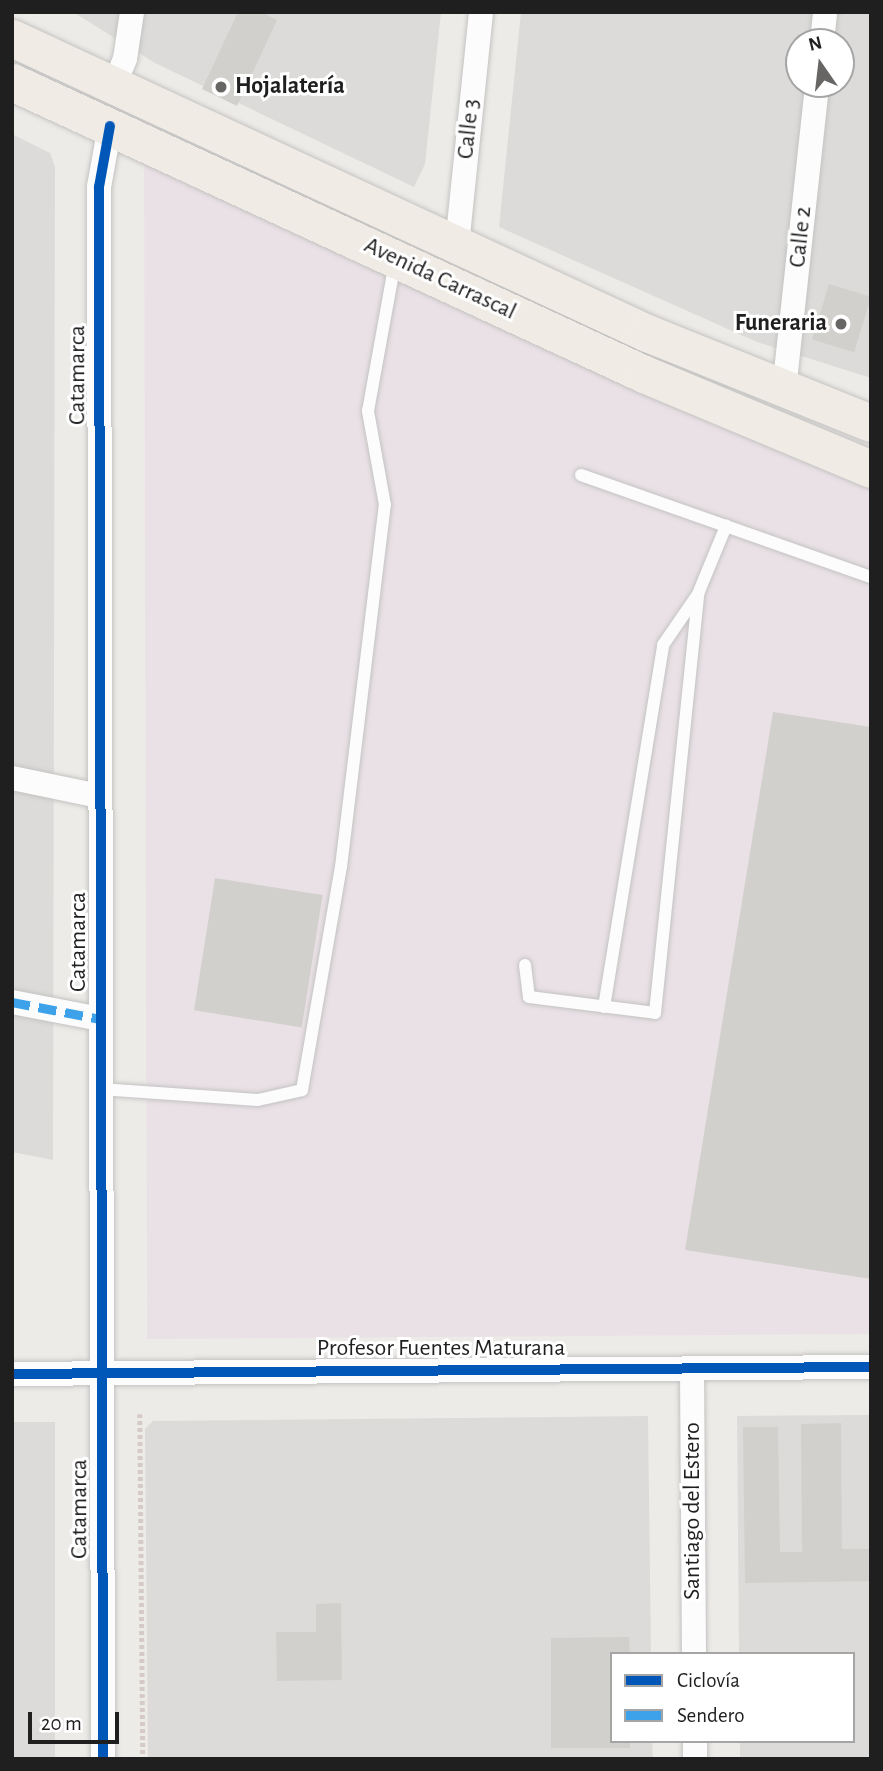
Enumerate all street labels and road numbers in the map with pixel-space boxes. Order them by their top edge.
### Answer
street label: Calle 3 [452,97,486,161]
street label: Calle 2 [783,205,819,269]
street label: Avenida Carrascal [359,231,521,327]
street label: Catamarca [64,325,92,425]
street label: Catamarca [65,892,93,992]
street label: Profesor Fuentes Maturana [317,1335,565,1363]
street label: Santiago del Estero [679,1422,707,1600]
street label: Catamarca [66,1459,94,1559]

